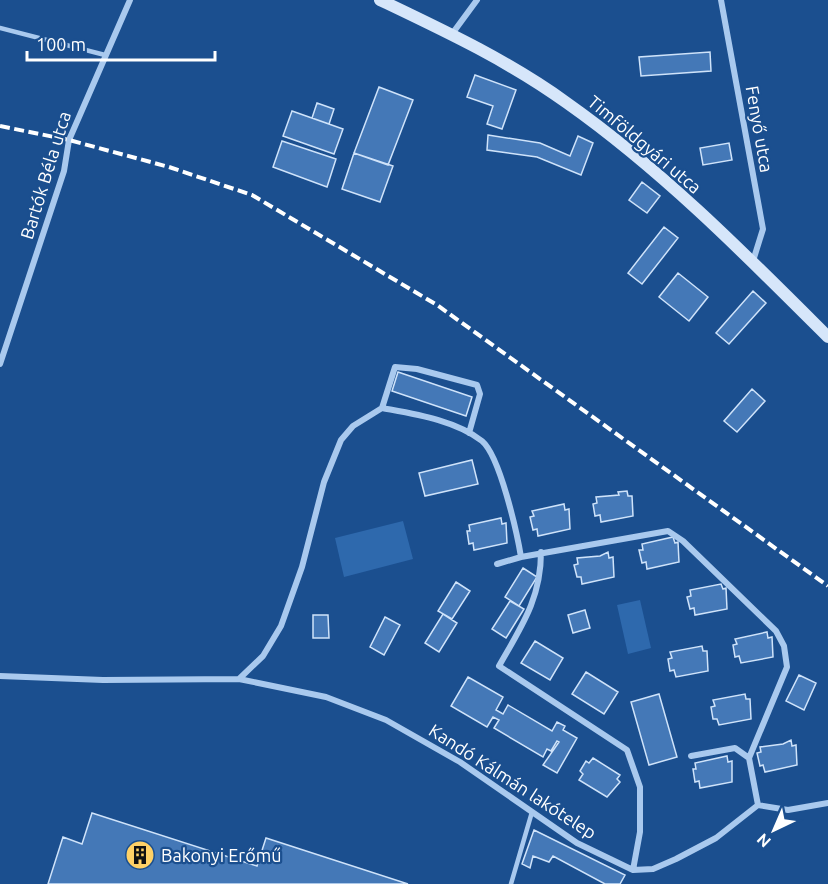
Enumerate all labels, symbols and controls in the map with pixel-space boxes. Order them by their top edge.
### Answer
scale bar [27,24,214,62]
text: 100 m [36,34,86,54]
street label: Fenyő utca [743,84,777,174]
street label: Timföldgyári utca [584,91,706,197]
street label: Bartók Béla utca [16,109,74,241]
street label: Kandó Kálmán lakótelep [426,719,600,843]
north arrow [744,800,804,860]
text: N [753,830,774,851]
building icon: Bakonyi Erőmű [124,839,156,871]
place label: Bakonyi Erőmű [161,845,282,865]

